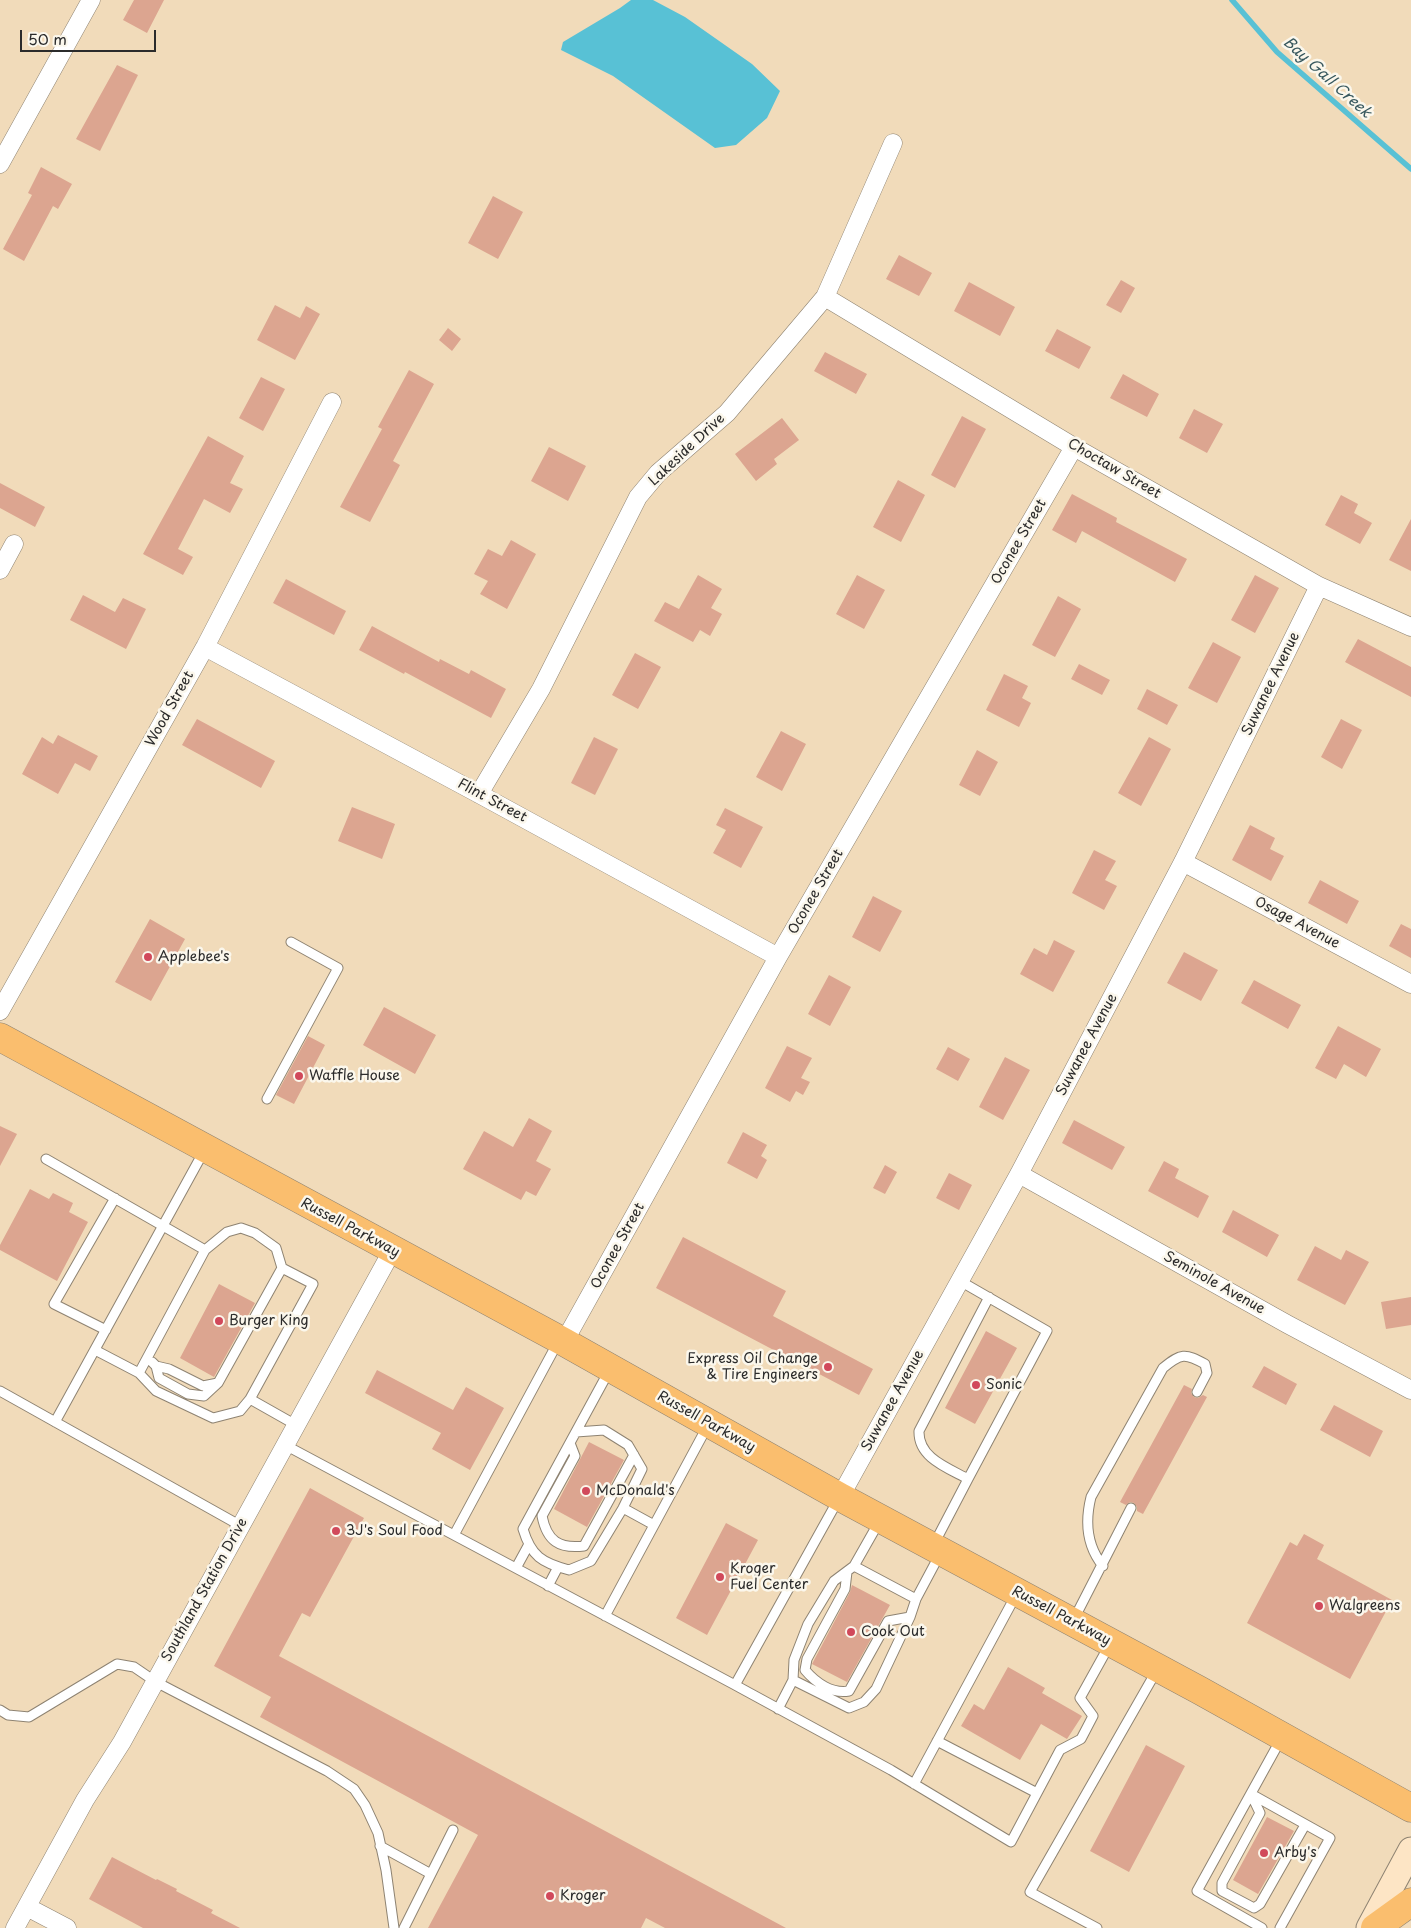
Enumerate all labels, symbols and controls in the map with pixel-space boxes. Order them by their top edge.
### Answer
scale bar [22,20,159,52]
text: 50 m [28,27,67,50]
water label: Bay Gall Creek [1279,34,1375,122]
street label: Lakeside Drive [646,411,728,489]
street label: Choctaw Street [1064,436,1164,502]
street label: Oconee Street [988,496,1050,588]
street label: Suwanee Avenue [1239,629,1303,739]
street label: Wood Street [142,668,198,750]
street label: Flint Street [454,776,530,826]
street label: Oconee Street [785,846,847,938]
street label: Osage Avenue [1252,894,1342,952]
place label: Applebee's [158,949,229,965]
marker: Applebee's [142,951,154,963]
street label: Suwanee Avenue [1053,991,1121,1099]
place label: Waffle House [309,1068,400,1084]
marker: Waffle House [293,1070,305,1082]
street label: Russell Parkway [298,1195,402,1261]
street label: Oconee Street [587,1200,649,1292]
street label: Seminole Avenue [1160,1248,1268,1318]
place label: Burger King [229,1313,309,1329]
marker: Burger King [213,1315,225,1327]
street label: Suwanee Avenue [858,1347,928,1455]
place label: Express Oil Change & Tire Engineers [687,1351,818,1384]
marker: Express Oil Change & Tire Engineers [822,1361,834,1373]
place label: Sonic [986,1377,1022,1393]
marker: Sonic [970,1379,982,1391]
street label: Russell Parkway [654,1388,758,1456]
place label: McDonald's [596,1483,675,1499]
marker: McDonald's [580,1485,592,1497]
street label: Southland Station Drive [159,1515,251,1665]
place label: 3J's Soul Food [346,1523,443,1539]
marker: 3J's Soul Food [330,1525,342,1537]
place label: Kroger Fuel Center [730,1561,808,1594]
marker: Kroger Fuel Center [714,1571,726,1583]
street label: Russell Parkway [1009,1583,1113,1649]
place label: Walgreens [1329,1598,1400,1614]
marker: Walgreens [1313,1600,1325,1612]
place label: Cook Out [861,1624,925,1640]
marker: Cook Out [845,1626,857,1638]
place label: Arby's [1274,1845,1317,1861]
marker: Arby's [1258,1847,1270,1859]
place label: Kroger [560,1888,605,1904]
marker: Kroger [544,1890,556,1902]

